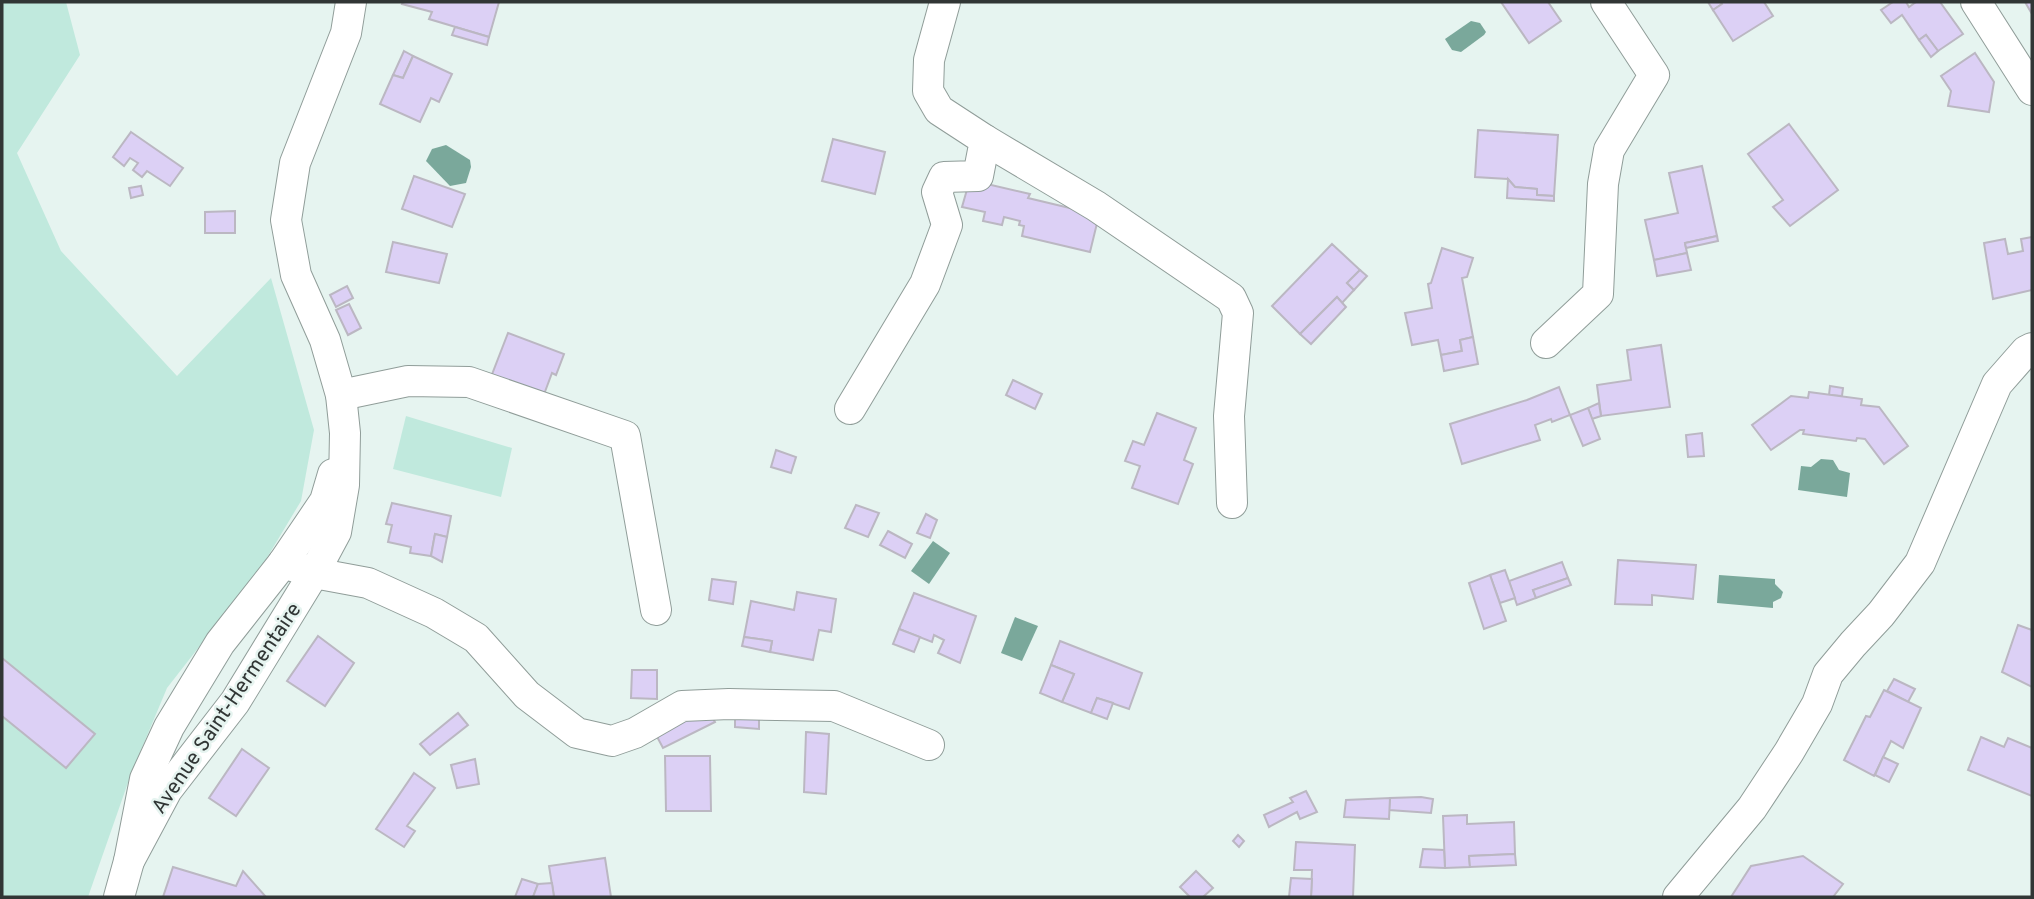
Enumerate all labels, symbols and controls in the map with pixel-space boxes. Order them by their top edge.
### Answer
street label: Avenue Saint-Hermentaire [146,598,308,820]

